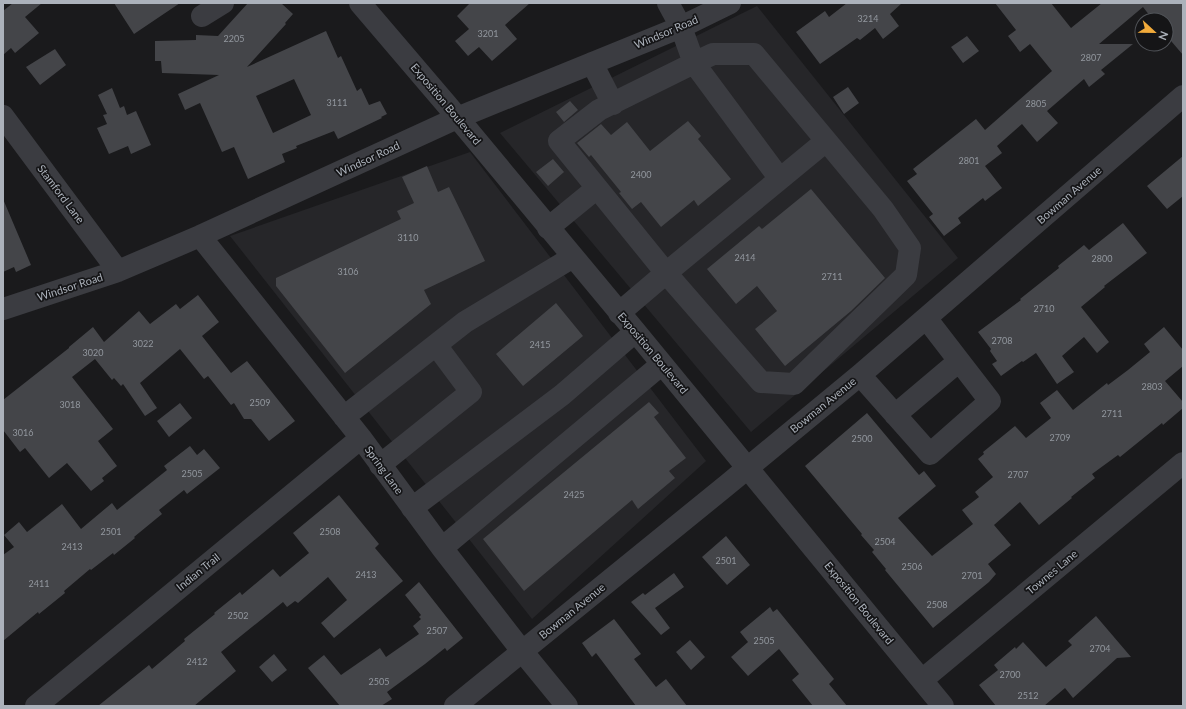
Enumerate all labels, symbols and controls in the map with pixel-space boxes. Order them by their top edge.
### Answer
street label: Windsor Road [632,12,700,51]
north arrow [1134,12,1174,52]
house number: 3214 [858,13,878,24]
house number: 3201 [478,28,498,39]
text: N [1156,30,1171,42]
house number: 2205 [224,33,244,44]
house number: 2807 [1081,52,1101,63]
street label: Exposition Boulevard [409,60,484,147]
house number: 3111 [327,97,347,108]
house number: 2805 [1026,98,1046,109]
street label: Windsor Road [334,138,401,179]
house number: 2801 [959,155,979,166]
street label: Stamford Lane [35,162,88,226]
street label: Bowman Avenue [1034,163,1104,226]
house number: 2400 [631,169,651,180]
house number: 3110 [398,232,418,243]
house number: 2414 [735,252,755,263]
house number: 2800 [1092,253,1112,264]
house number: 3106 [338,266,358,277]
street label: Windsor Road [35,270,104,303]
house number: 2711 [822,271,842,282]
house number: 2710 [1034,303,1054,314]
street label: Exposition Boulevard [616,309,691,396]
house number: 2708 [992,335,1012,346]
house number: 3022 [133,338,153,349]
house number: 2415 [530,339,550,350]
house number: 3020 [83,347,103,358]
street label: Bowman Avenue [787,374,859,435]
house number: 2803 [1142,381,1162,392]
house number: 2509 [250,397,270,408]
house number: 3018 [60,399,80,410]
house number: 2711 [1102,408,1122,419]
house number: 3016 [13,427,33,438]
house number: 2709 [1050,432,1070,443]
house number: 2500 [852,433,872,444]
street label: Spring Lane [363,443,406,496]
house number: 2505 [182,468,202,479]
house number: 2707 [1008,469,1028,480]
house number: 2425 [564,489,584,500]
house number: 2501 [101,526,121,537]
house number: 2508 [320,526,340,537]
house number: 2504 [875,536,895,547]
house number: 2413 [62,541,82,552]
street label: Townes Lane [1024,546,1080,597]
street label: Indian Trail [173,550,222,593]
house number: 2501 [716,555,736,566]
street label: Exposition Boulevard [822,559,897,647]
house number: 2506 [902,561,922,572]
house number: 2413 [356,569,376,580]
house number: 2701 [962,570,982,581]
house number: 2411 [29,578,49,589]
street label: Bowman Avenue [536,580,608,641]
house number: 2508 [927,599,947,610]
house number: 2502 [228,610,248,621]
house number: 2507 [427,625,447,636]
house number: 2505 [754,635,774,646]
house number: 2704 [1090,643,1110,654]
house number: 2412 [187,656,207,667]
house number: 2700 [1000,669,1020,680]
house number: 2505 [369,676,389,687]
house number: 2512 [1018,690,1038,701]

